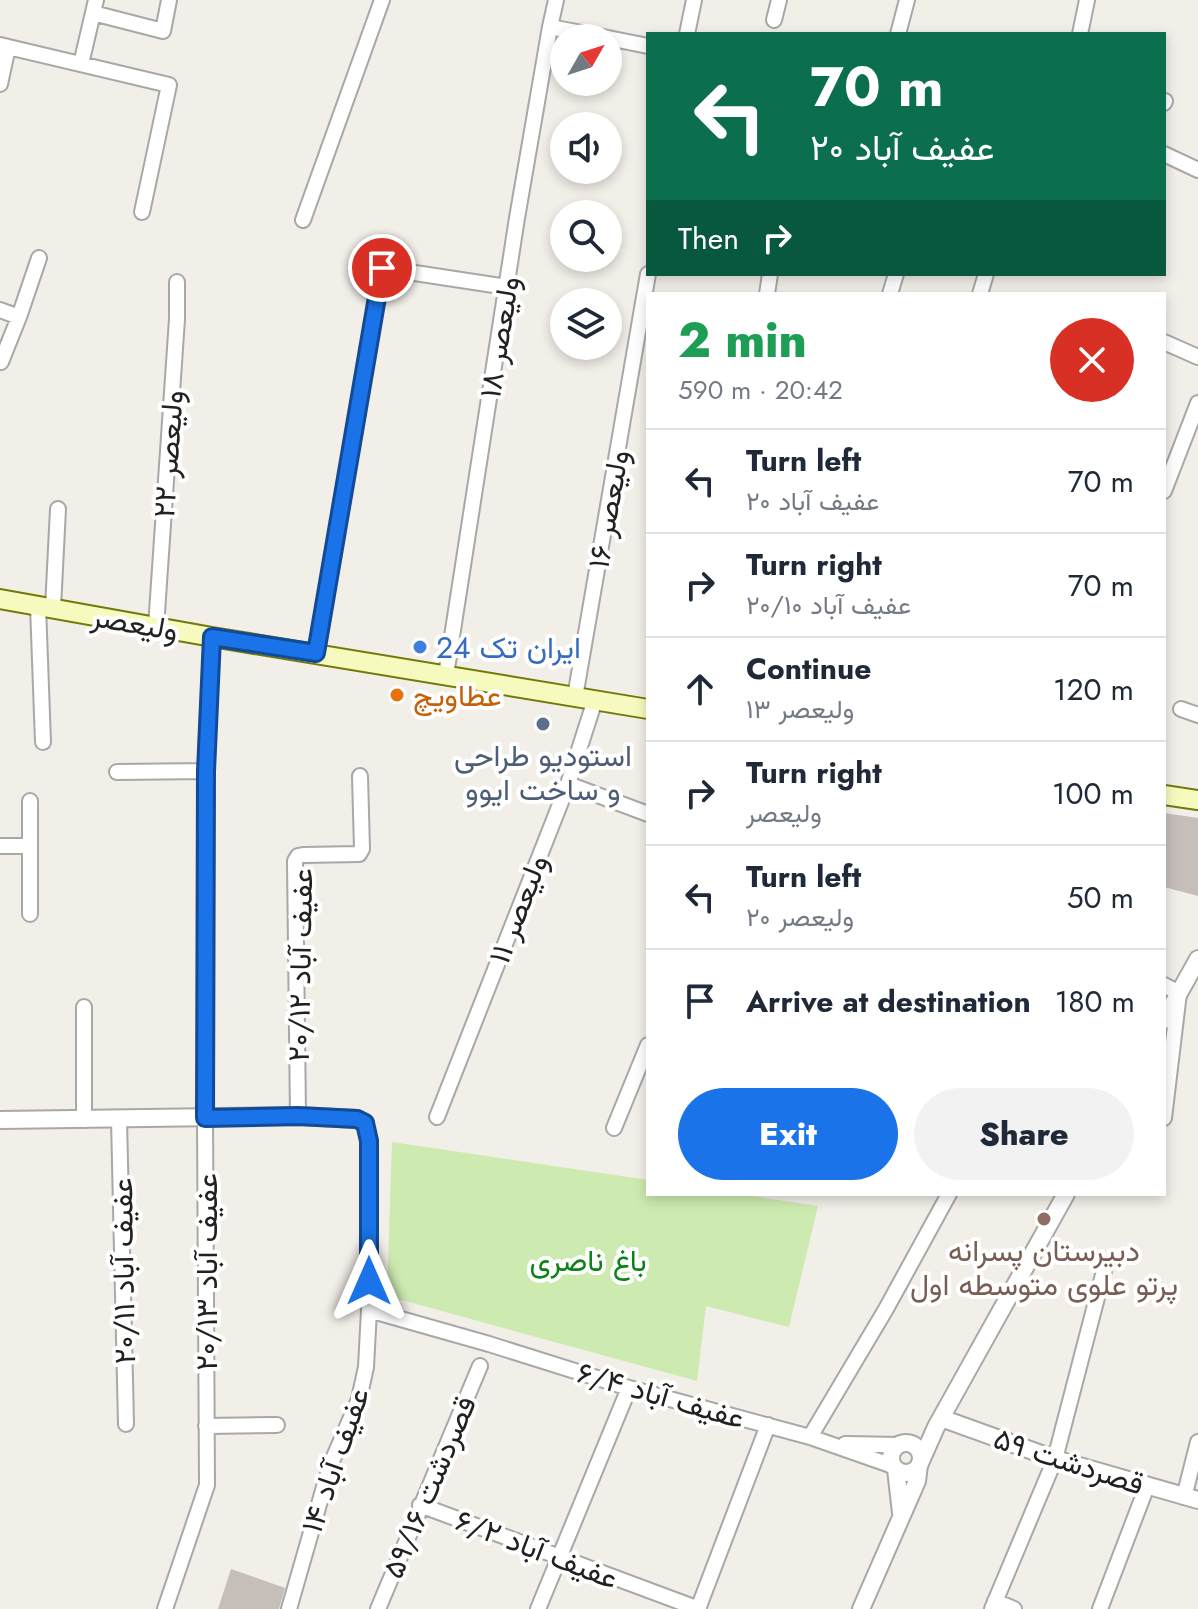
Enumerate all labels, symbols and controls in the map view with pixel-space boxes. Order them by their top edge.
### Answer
north arrow [550,24,622,96]
map controls [550,24,622,360]
text: 70 m [810,46,944,127]
icon: left [678,64,782,168]
button: sound [550,112,622,184]
text: عفیف آباد ۲۰ [810,121,994,173]
button: search [550,200,622,272]
icon: right [755,216,799,260]
text: Then [678,217,739,260]
pin [348,234,416,302]
icon: arrive [360,246,404,290]
street label: ۱۸ ولیعصر [468,273,530,401]
button: layers [550,288,622,360]
text: 2 min [678,306,807,375]
button: close [1050,318,1134,402]
text: 590 m · 20:42 [678,371,843,409]
street label: ۲۲ ولیعصر [142,389,194,519]
text: Turn left [746,439,861,482]
street label: ۱۶ ولیعصر [576,446,640,572]
icon: left [678,459,722,503]
text: 70 m [1068,460,1134,503]
text: عفیف آباد ۲۰ [746,482,879,520]
text: Turn right [746,543,882,586]
icon: right [678,563,722,607]
text: 70 m [1068,564,1134,607]
text: عفیف آباد ۲۰/۱۰ [746,586,911,624]
street label: ولیعصر [87,594,182,652]
place label: ایران تک 24 [436,626,581,669]
marker: ایران تک 24 [411,638,429,656]
text: Continue [746,647,872,690]
icon: ahead [678,667,722,711]
text: 120 m [1053,668,1134,711]
place label: عطاویچ [413,674,502,717]
marker: عطاویچ [388,686,406,704]
text: ۱۳ ولیعصر [746,690,854,728]
marker: استودیو طراحی و ساخت ایوو [534,715,552,733]
place label: استودیو طراحی و ساخت ایوو [454,734,632,811]
text: Turn right [746,751,882,794]
icon: right [678,771,722,815]
text: 100 m [1052,772,1134,815]
text: ولیعصر [746,794,822,832]
street label: ۱۱ ولیعصر [478,848,558,970]
text: Turn left [746,855,861,898]
street label: عفیف آباد ۲۰/۱۲ [277,868,323,1062]
icon: left [678,875,722,919]
text: 50 m [1067,876,1134,919]
text: ۲۰ ولیعصر [746,898,854,936]
icon: arrive [678,979,722,1023]
text: Arrive at destination [746,980,1031,1023]
text: 180 m [1055,980,1135,1023]
button: Exit [678,1088,898,1180]
button: Share [914,1088,1134,1180]
street label: عفیف آباد ۲۰/۱۳ [185,1173,228,1371]
street label: عفیف آباد ۲۰/۱۱ [100,1177,146,1365]
marker: دبیرستان پسرانه پرتو علوی متوسطه اول [1035,1210,1053,1228]
place label: دبیرستان پسرانه پرتو علوی متوسطه اول [910,1229,1178,1306]
position arrow [327,1239,411,1323]
park label: باغ ناصری [529,1239,647,1282]
street label: عفیف آباد ۶/۴ [572,1351,750,1439]
street label: عفیف آباد ۱۴ [290,1382,380,1538]
street label: ۵۹/۱۶ قصردشت [371,1389,487,1585]
street label: ۵۹ قصردشت [988,1416,1150,1506]
street label: عفیف آباد ۶/۲ [449,1498,625,1600]

